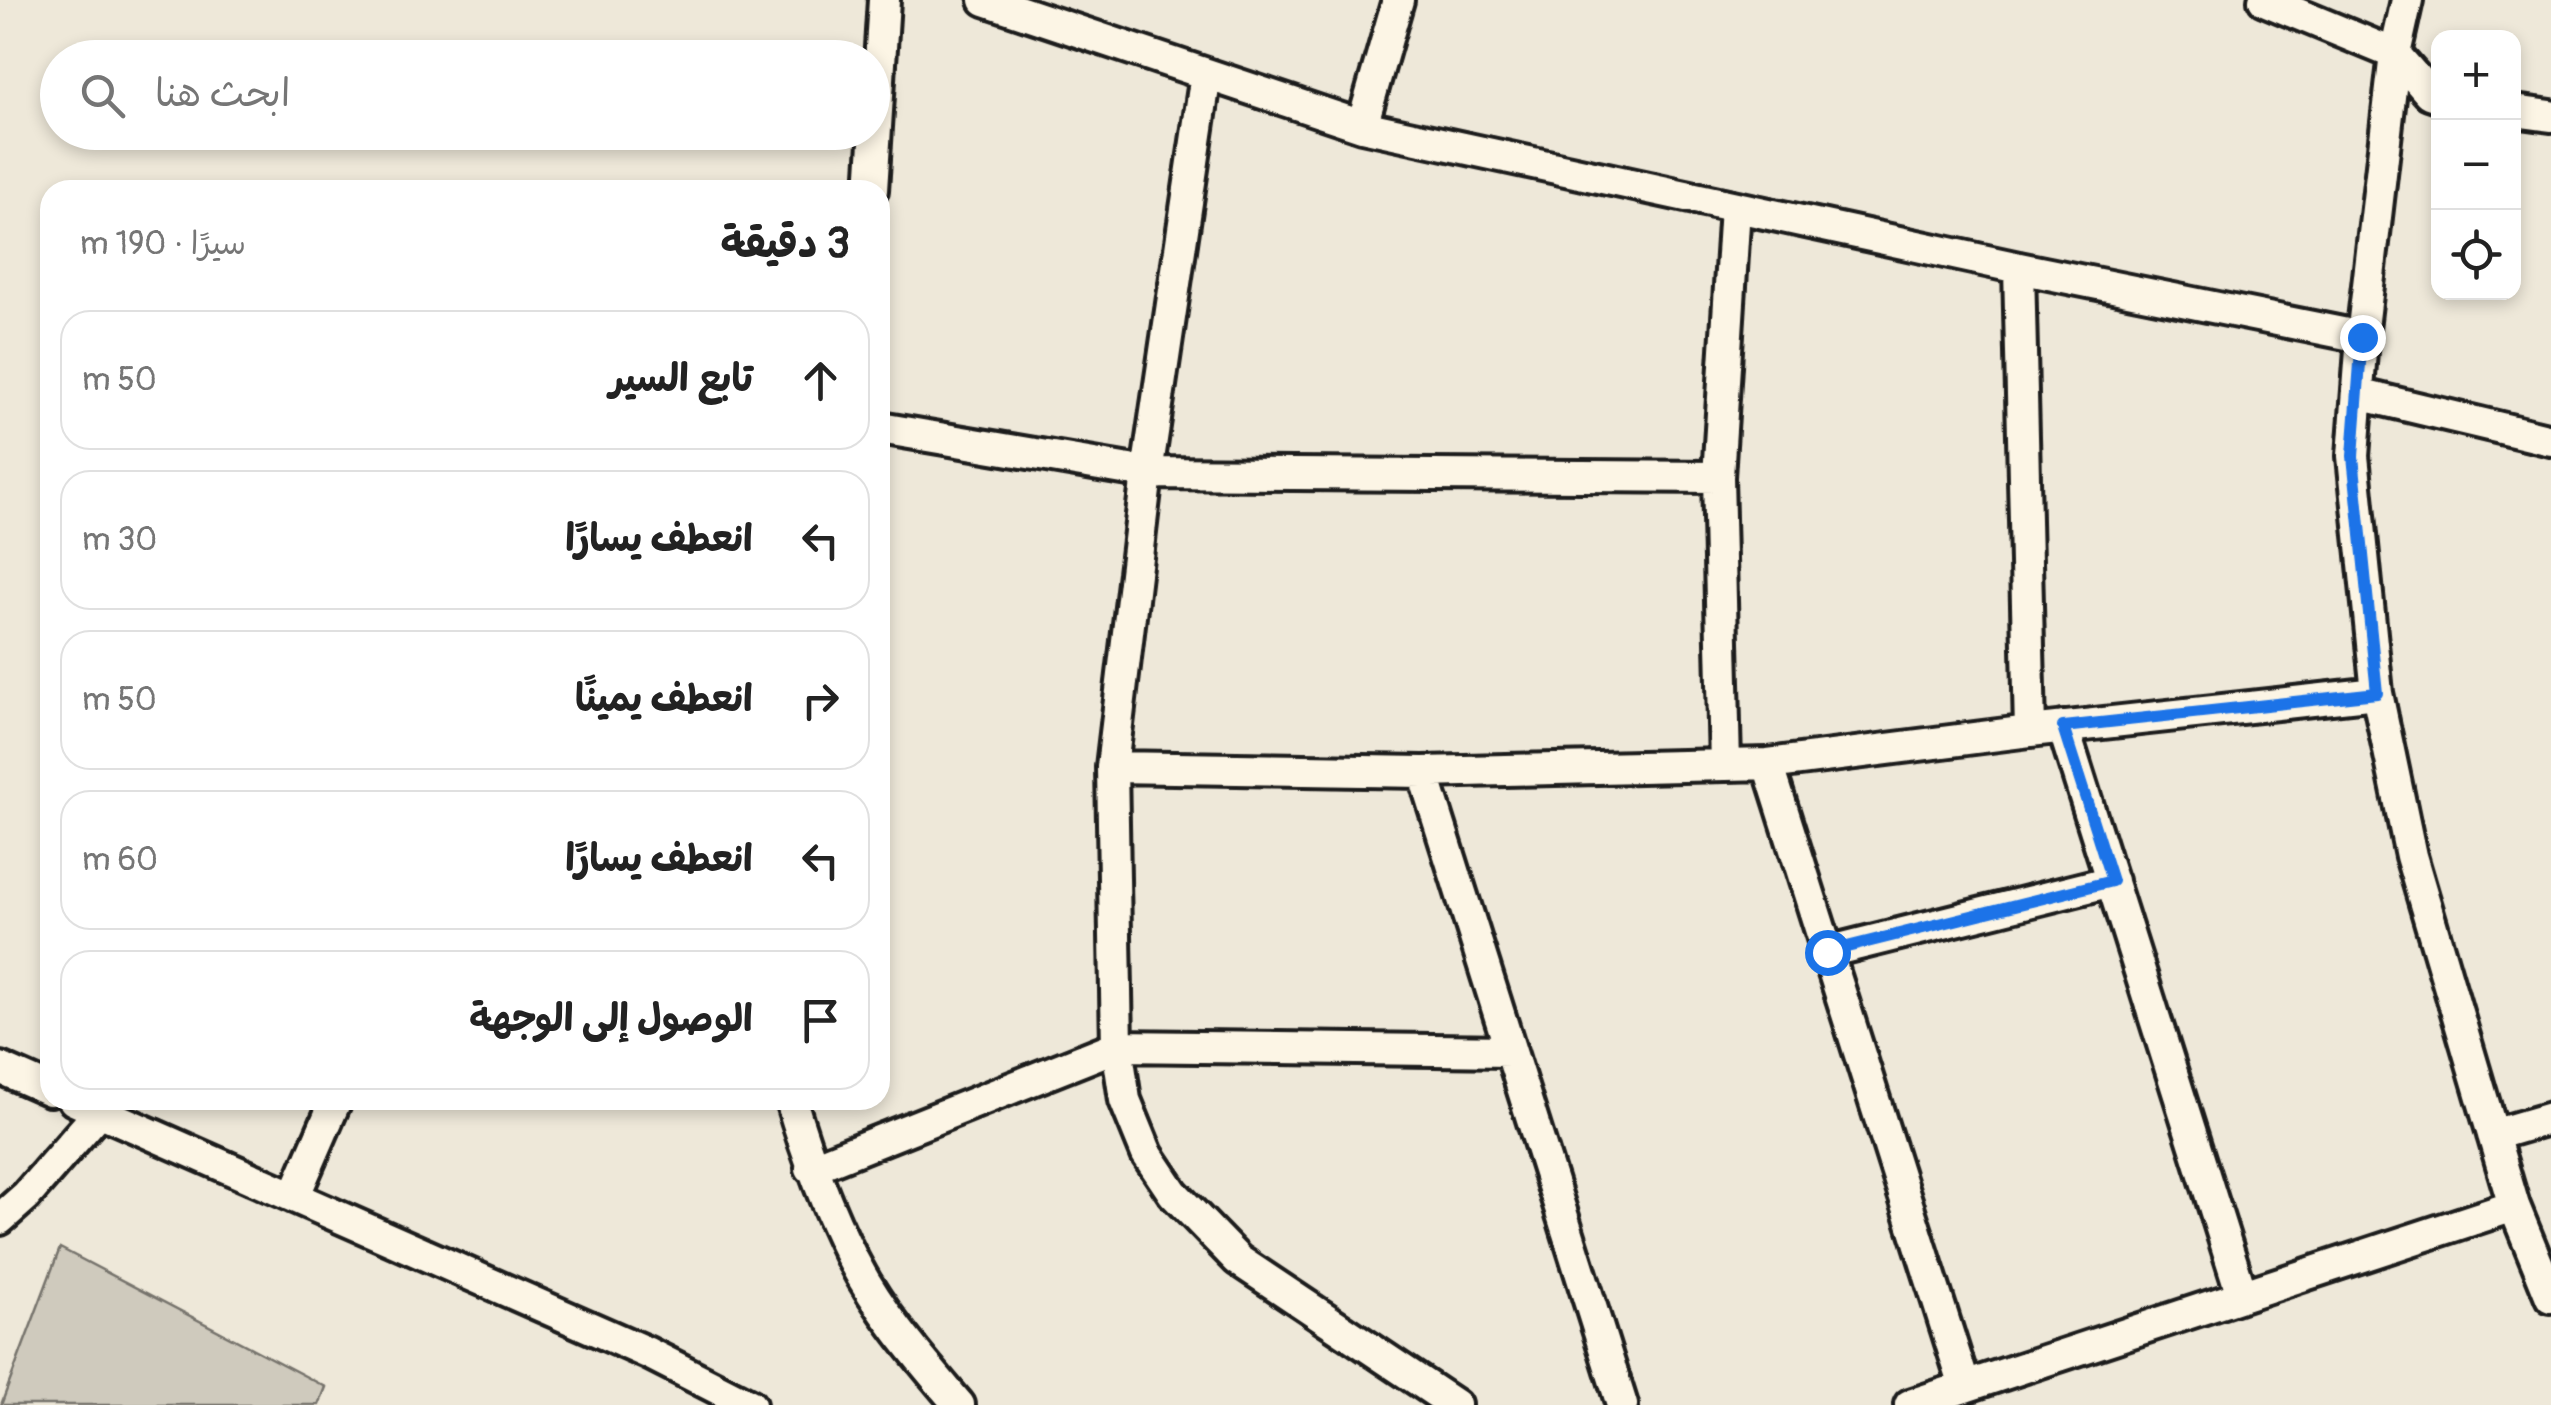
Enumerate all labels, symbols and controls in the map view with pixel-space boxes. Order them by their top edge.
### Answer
map controls [2431,30,2521,300]
button: + [2431,30,2521,120]
search box [40,40,890,150]
icon: search [75,68,130,123]
text: ابحث هنا [155,70,290,118]
button: − [2431,120,2521,210]
button: locate [2431,210,2521,300]
text: 3 دقيقة [721,218,850,270]
text: سيرًا · 190 m [80,224,246,264]
route end [2340,315,2386,361]
icon: ahead [793,353,848,408]
text: تابع السير [609,355,753,403]
text: 50 m [82,360,157,400]
icon: left [793,513,848,568]
text: انعطف يسارًا [565,515,753,563]
text: 30 m [82,520,157,560]
icon: right [793,673,848,728]
text: انعطف يمينًا [575,675,753,723]
text: 50 m [82,680,157,720]
icon: left [793,833,848,888]
text: انعطف يسارًا [565,835,753,883]
text: 60 m [82,840,158,880]
route start [1805,930,1851,976]
icon: arrive [793,993,848,1048]
text: الوصول إلى الوجهة [469,995,753,1043]

